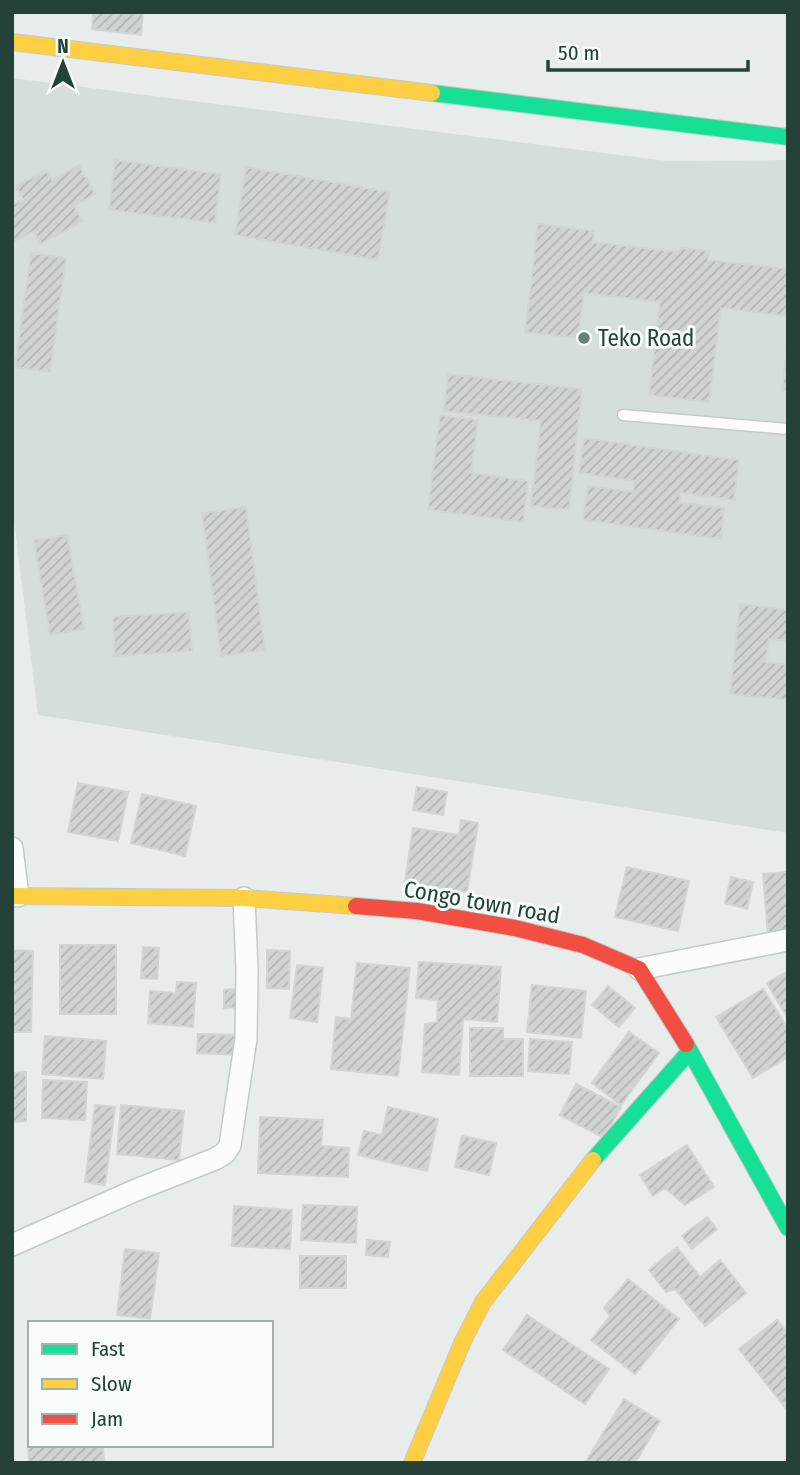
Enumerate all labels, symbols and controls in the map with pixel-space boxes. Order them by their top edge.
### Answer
north arrow [28,28,98,98]
scale bar [548,28,748,72]
text: N [57,35,69,58]
text: 50 m [558,40,600,66]
place label: Teko Road [598,324,694,352]
marker: Teko Road [576,330,592,346]
street label: Congo town road [402,874,562,930]
legend [28,1321,273,1447]
text: Fast [91,1336,125,1362]
text: Slow [91,1371,132,1397]
text: Jam [91,1406,123,1432]

